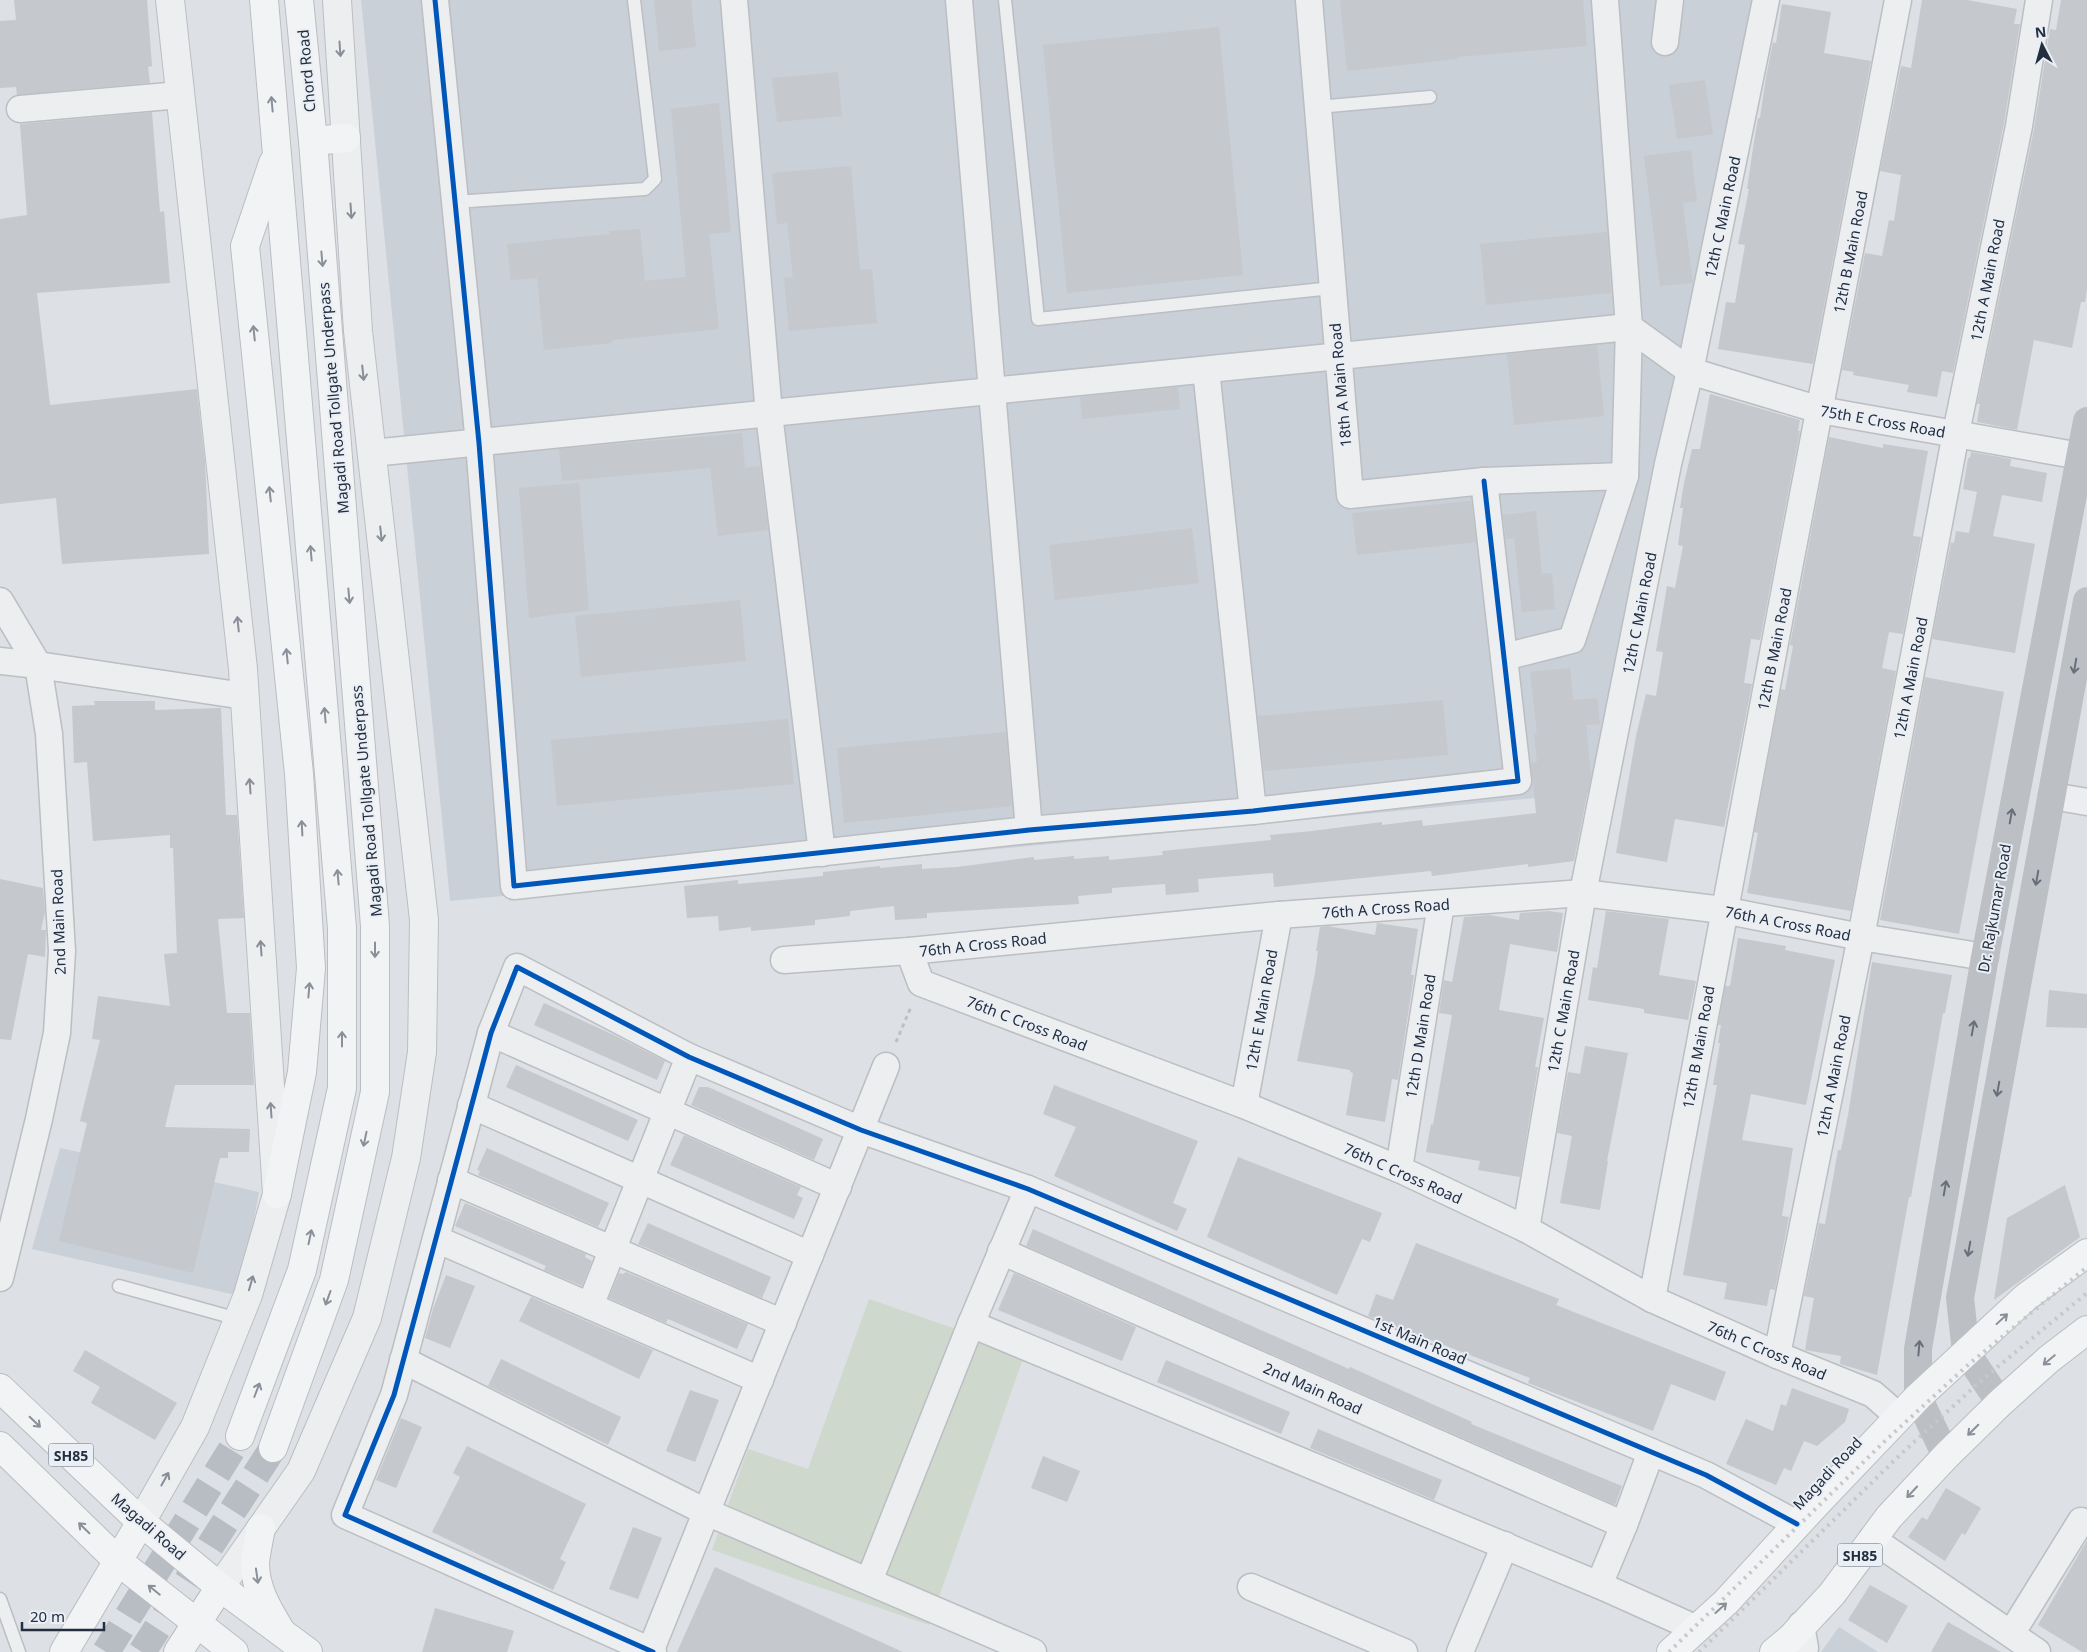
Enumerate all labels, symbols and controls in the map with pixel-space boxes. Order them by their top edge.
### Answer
north arrow [2017,20,2067,70]
text: N [2034,22,2047,42]
street label: Chord Road [292,29,320,113]
one-way arrow [336,40,345,56]
one-way arrow [268,96,277,112]
street label: 12th C Main Road [1699,154,1745,280]
street label: 12th B Main Road [1828,189,1872,315]
one-way arrow [346,203,355,219]
street label: 12th A Main Road [1965,217,2009,343]
one-way arrow [318,251,327,267]
street label: Magadi Road Tollgate Underpass [313,281,353,515]
street label: 18th A Main Road [1325,322,1355,448]
one-way arrow [249,325,259,341]
one-way arrow [358,365,368,381]
street label: 75th E Cross Road [1819,400,1947,442]
one-way arrow [265,487,275,503]
one-way arrow [376,526,386,542]
one-way arrow [307,546,316,562]
street label: 12th C Main Road [1617,550,1661,676]
street label: 12th B Main Road [1752,586,1796,712]
one-way arrow [344,588,354,604]
street label: 12th A Main Road [1888,615,1932,741]
one-way arrow [233,616,243,632]
one-way arrow [282,648,292,664]
one-way arrow [2070,658,2080,674]
street label: Magadi Road Tollgate Underpass [346,684,386,918]
one-way arrow [321,707,330,723]
one-way arrow [245,778,255,794]
one-way arrow [2006,808,2016,824]
one-way arrow [298,820,307,836]
street label: Dr. Rajkumar Road [1973,842,2015,974]
street label: 2nd Main Road [46,869,70,975]
one-way arrow [333,869,343,885]
one-way arrow [2031,869,2041,885]
street label: 76th A Cross Road [1321,894,1451,922]
street label: 76th A Cross Road [1723,901,1853,945]
street label: 76th A Cross Road [918,927,1048,961]
one-way arrow [256,940,265,956]
one-way arrow [370,942,380,958]
street label: 12th E Main Road [1240,948,1282,1072]
street label: 12th C Main Road [1542,948,1584,1074]
street label: 12th D Main Road [1400,972,1440,1100]
one-way arrow [304,983,314,999]
street label: 12th B Main Road [1677,984,1719,1110]
street label: 76th C Cross Road [964,991,1090,1055]
street label: 12th A Main Road [1811,1013,1855,1139]
one-way arrow [1968,1020,1978,1036]
one-way arrow [337,1032,347,1048]
one-way arrow [1992,1081,2002,1097]
one-way arrow [267,1102,276,1118]
one-way arrow [359,1131,369,1147]
street label: 76th C Cross Road [1341,1138,1465,1208]
one-way arrow [1941,1180,1951,1196]
one-way arrow [305,1229,315,1245]
one-way arrow [1963,1240,1973,1256]
one-way arrow [247,1275,257,1291]
one-way arrow [323,1289,332,1305]
street label: 1st Main Road [1370,1311,1470,1369]
one-way arrow [1996,1313,2008,1325]
street label: 76th C Cross Road [1704,1316,1830,1384]
one-way arrow [1914,1340,1923,1356]
one-way arrow [2042,1355,2055,1366]
street label: 2nd Main Road [1260,1357,1366,1419]
one-way arrow [253,1383,262,1398]
one-way arrow [29,1416,42,1428]
one-way arrow [1967,1424,1979,1436]
street label: Magadi Road [1788,1432,1866,1514]
road number: SH85 [48,1444,94,1466]
one-way arrow [161,1473,171,1487]
one-way arrow [1906,1486,1918,1498]
street label: Magadi Road [107,1488,191,1564]
one-way arrow [78,1522,90,1534]
road number: SH85 [1838,1544,1882,1566]
one-way arrow [253,1568,263,1584]
one-way arrow [148,1585,161,1596]
scale bar [22,1600,105,1632]
one-way arrow [1714,1602,1727,1614]
text: 20 m [30,1606,65,1626]

